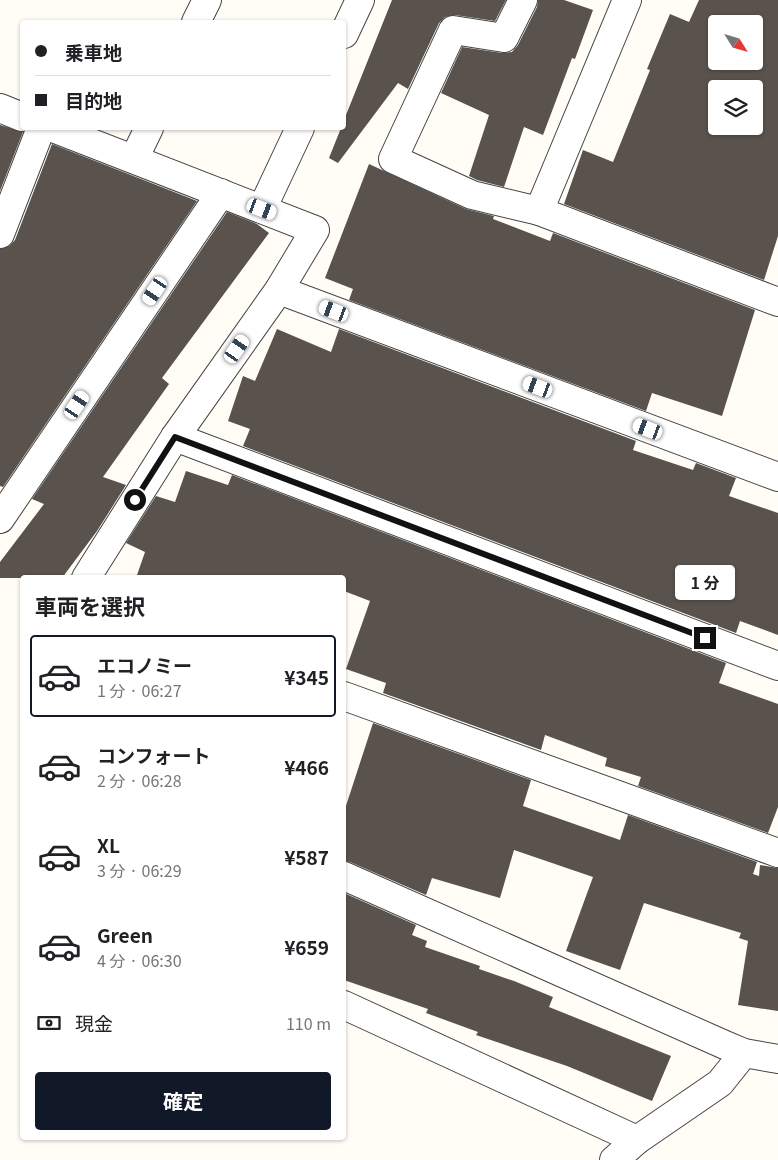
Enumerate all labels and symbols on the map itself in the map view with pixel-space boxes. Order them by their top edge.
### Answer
north arrow [708,15,762,70]
car [245,197,278,221]
car [140,274,169,308]
car [317,299,350,323]
car [222,332,251,366]
car [521,375,554,399]
car [62,388,91,422]
car [631,417,664,441]
route start [124,489,146,511]
callout: 1 分 [675,566,735,600]
route end [694,627,716,649]

